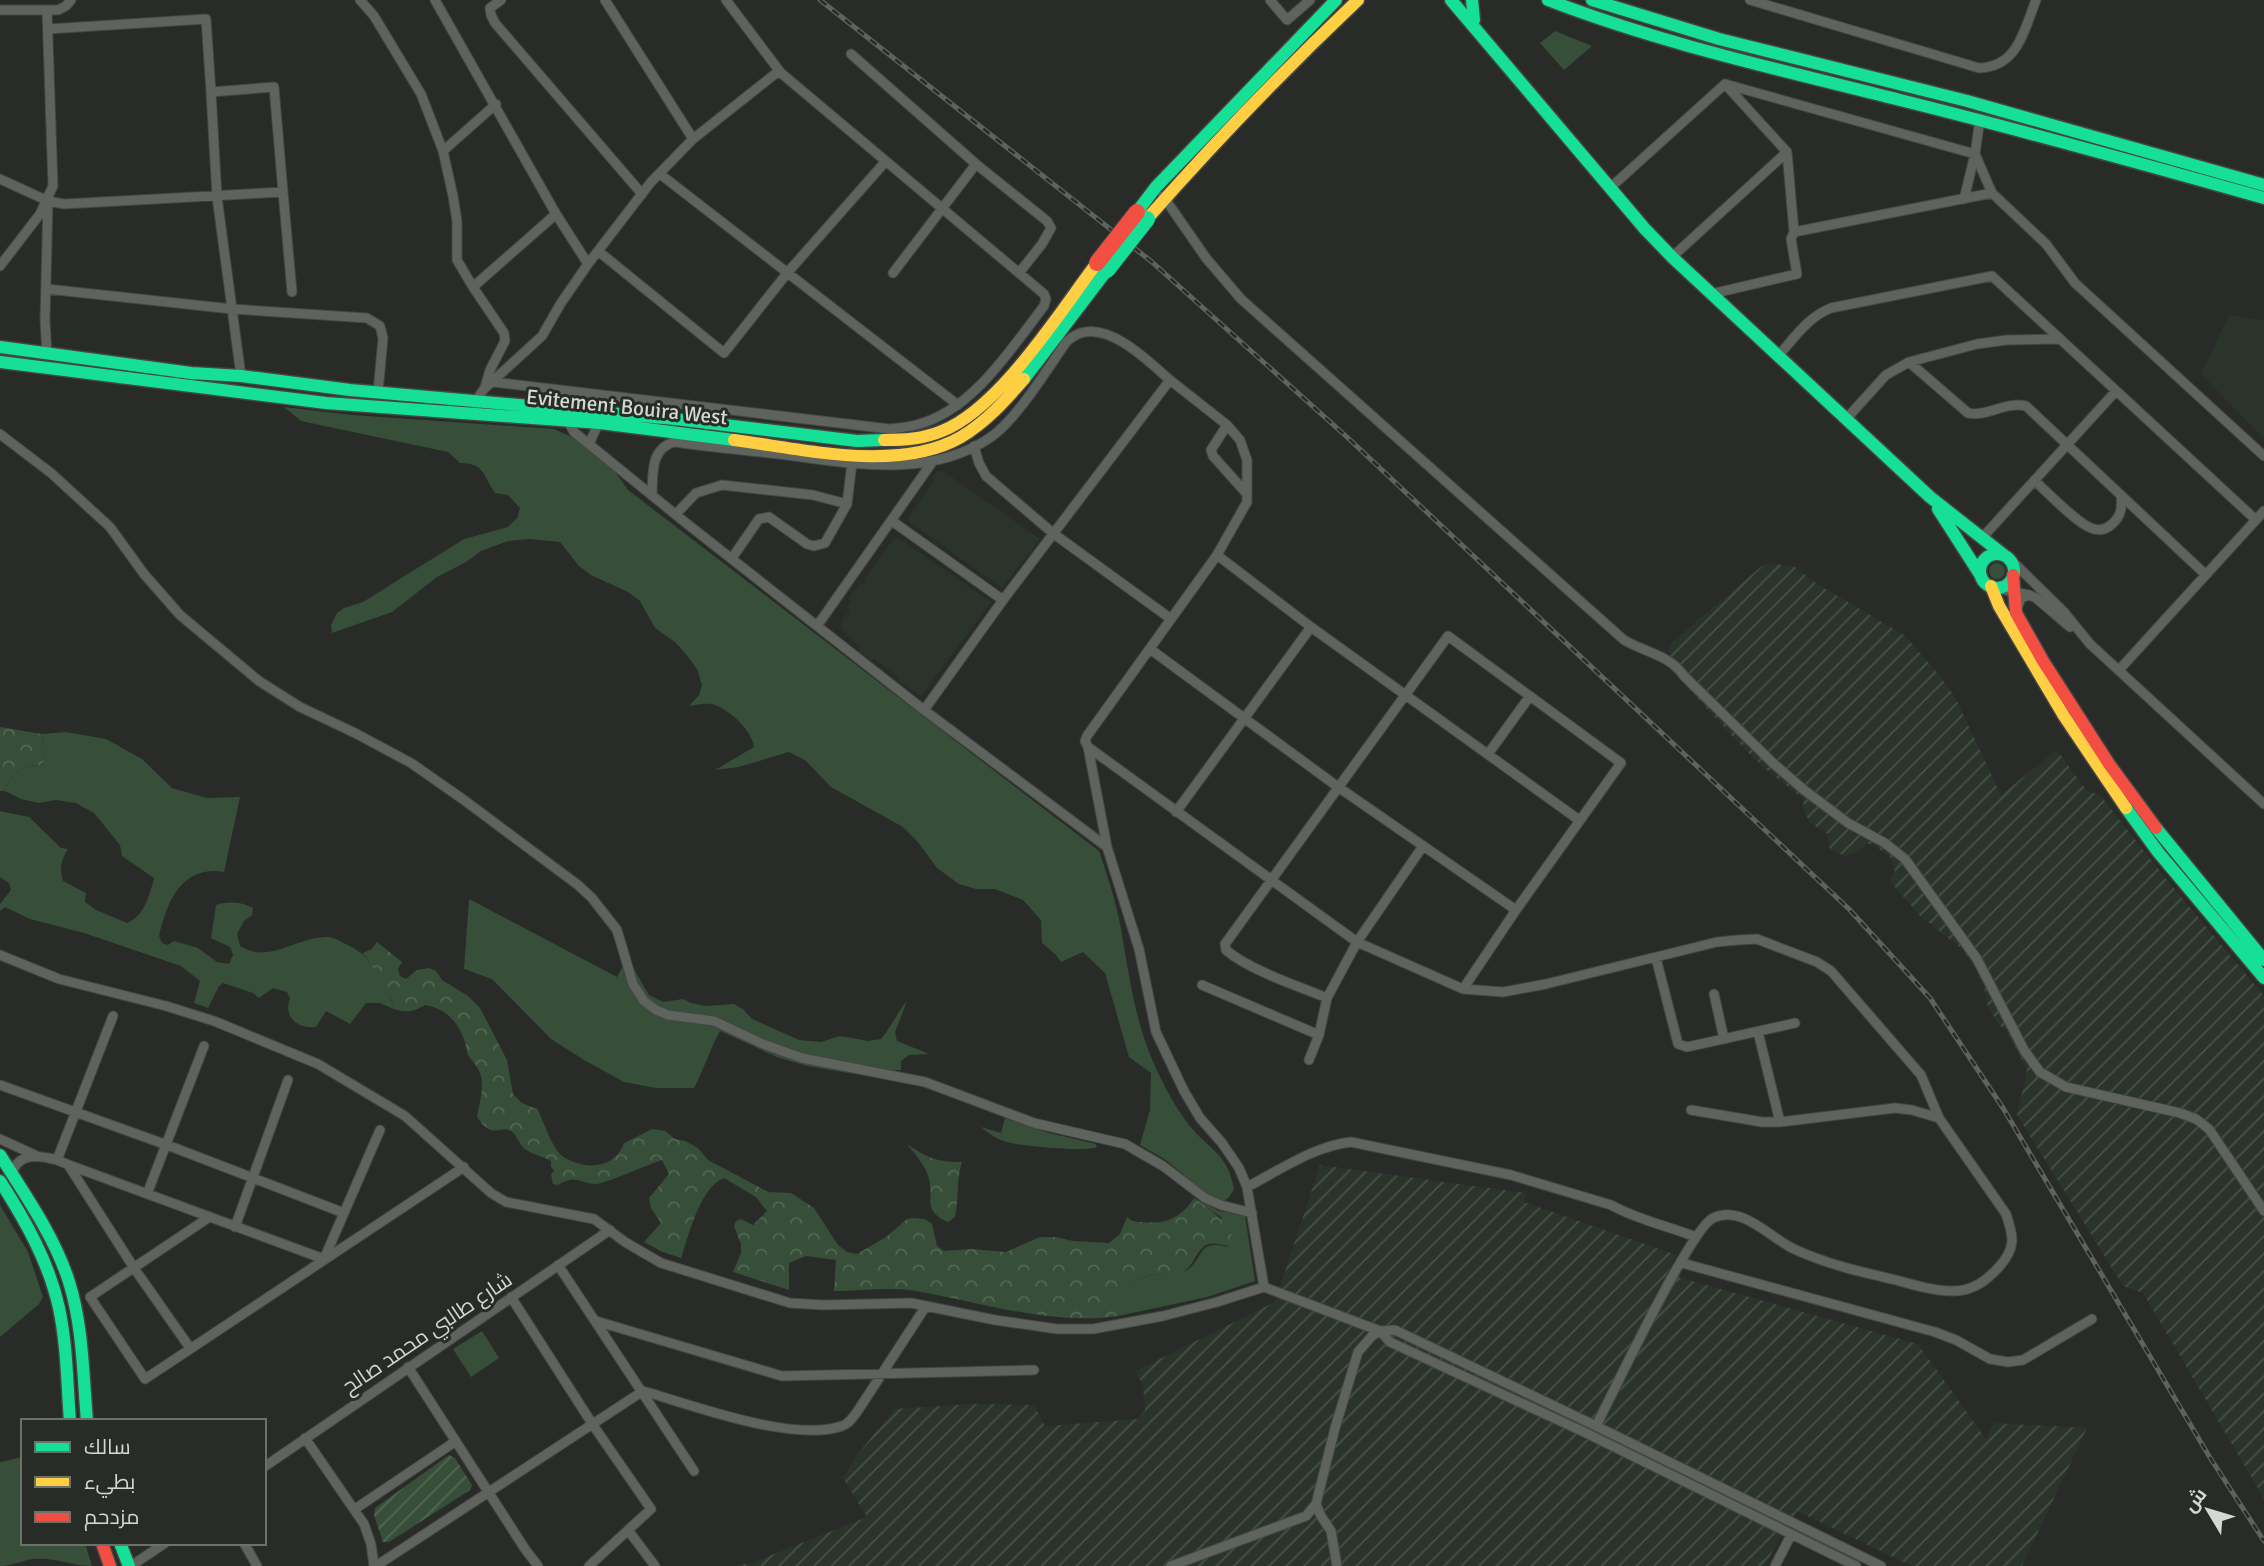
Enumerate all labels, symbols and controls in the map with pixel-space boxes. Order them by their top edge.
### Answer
street label: Evitement Bouira West [525,383,729,431]
street label: شارع طالبي محمد صالح [337,1266,519,1402]
legend [21,1419,266,1545]
text: سالك [84,1434,131,1460]
text: بطيء [84,1469,135,1498]
north arrow [2173,1475,2243,1545]
text: ش [2178,1483,2212,1517]
text: مزدحم [84,1504,139,1531]

